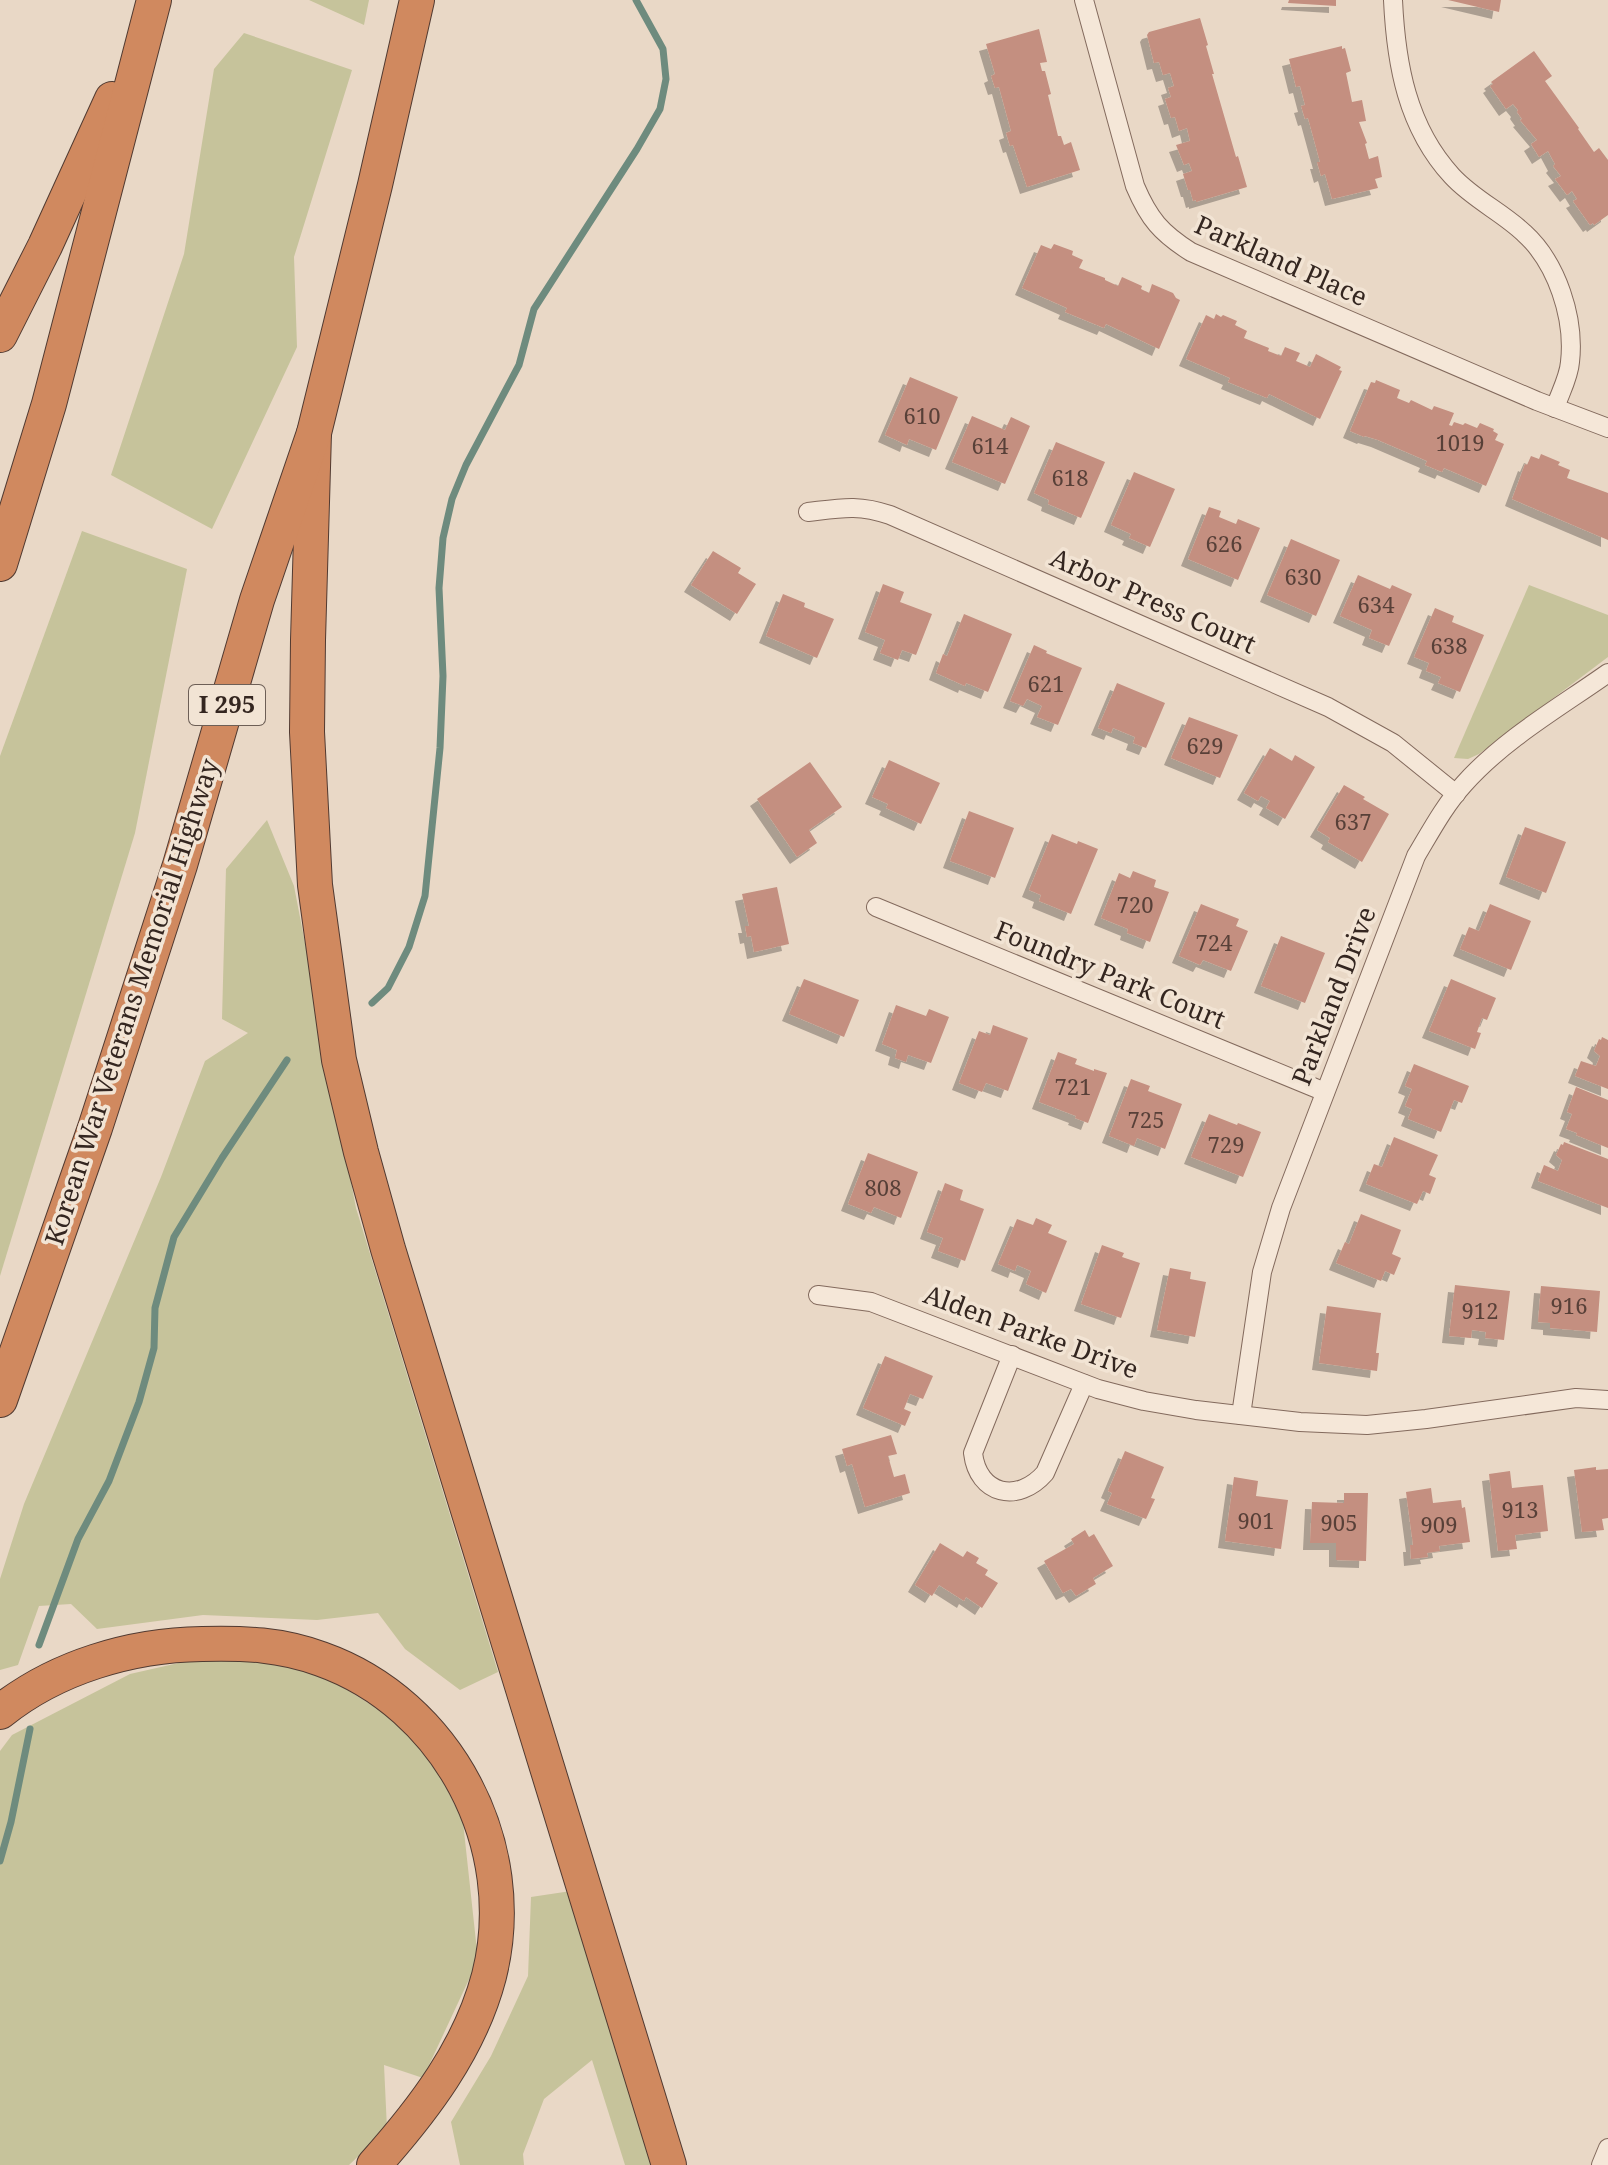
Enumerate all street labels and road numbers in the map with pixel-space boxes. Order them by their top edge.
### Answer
street label: Parkland Place [1190,206,1373,314]
street label: Arbor Press Court [1045,539,1262,662]
road number: I 295 [189,685,265,725]
street label: Korean War Veterans Memorial Highway [35,754,227,1249]
street label: Parkland Drive [1282,901,1384,1090]
street label: Foundry Park Court [990,911,1231,1037]
street label: Alden Parke Drive [919,1275,1144,1387]

